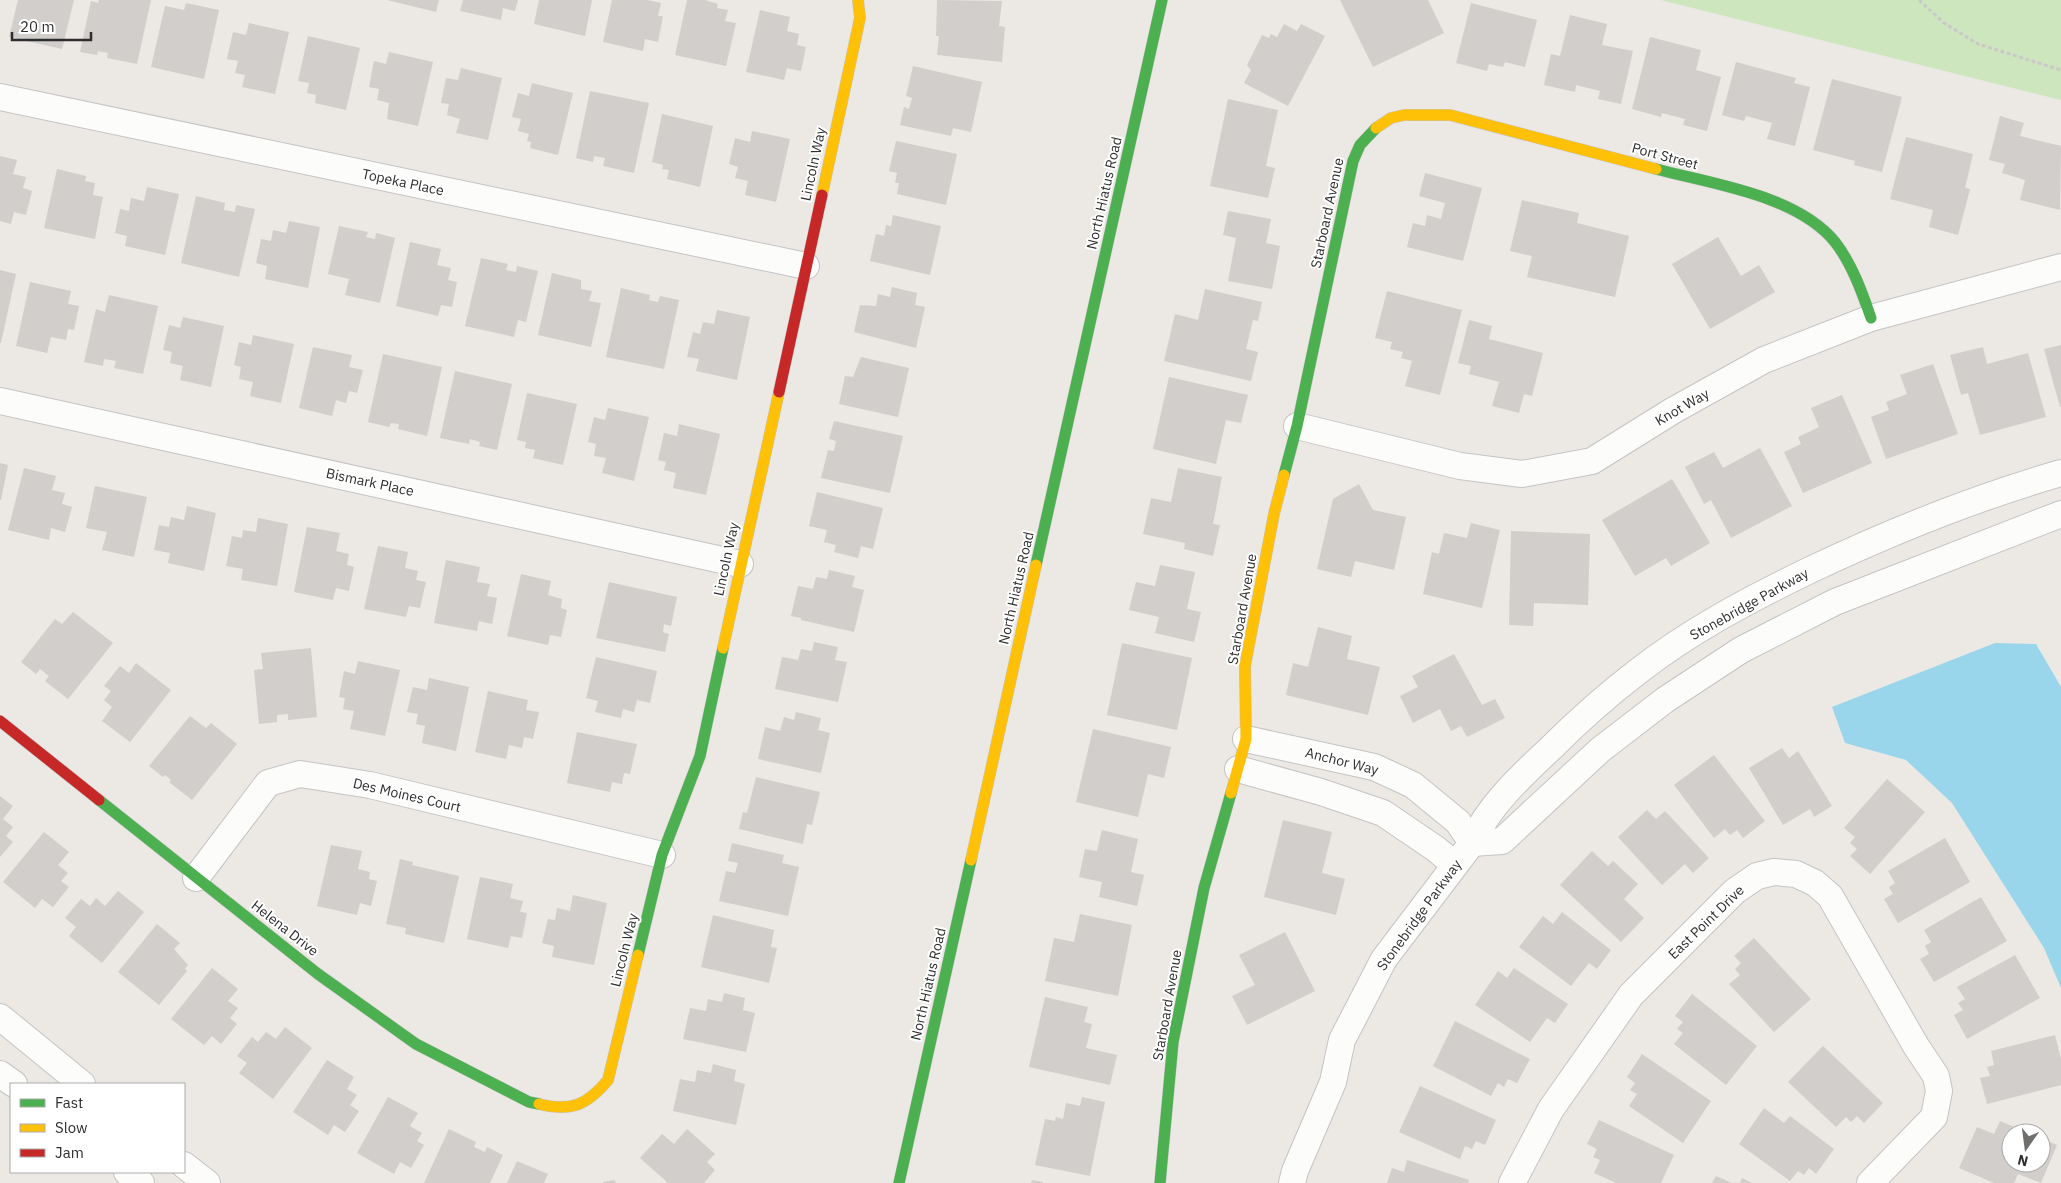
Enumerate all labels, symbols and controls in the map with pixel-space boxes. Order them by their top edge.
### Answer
scale bar [12,10,91,42]
text: 20 m [20,17,55,36]
street label: Lincoln Way [796,125,830,203]
street label: North Hiatus Road [1082,135,1126,251]
street label: Port Street [1630,139,1700,173]
street label: Starboard Avenue [1307,156,1348,270]
street label: Topeka Place [360,165,446,200]
street label: Knot Way [1652,384,1712,430]
street label: Bismark Place [324,464,416,500]
street label: Lincoln Way [709,520,743,598]
street label: North Hiatus Road [994,530,1038,646]
street label: Starboard Avenue [1223,552,1261,666]
street label: Stonebridge Parkway [1686,564,1812,644]
street label: Anchor Way [1303,743,1381,779]
street label: Des Moines Court [351,774,463,816]
street label: Stonebridge Parkway [1373,856,1465,974]
street label: East Point Drive [1664,881,1748,963]
street label: Helena Drive [248,896,322,960]
street label: Lincoln Way [606,911,642,989]
street label: North Hiatus Road [906,926,950,1042]
street label: Starboard Avenue [1148,948,1186,1062]
legend [10,1083,185,1173]
text: Fast [55,1093,83,1112]
text: Slow [55,1118,88,1137]
north arrow [2001,1123,2051,1173]
text: Jam [55,1143,84,1162]
text: N [2016,1151,2030,1171]

